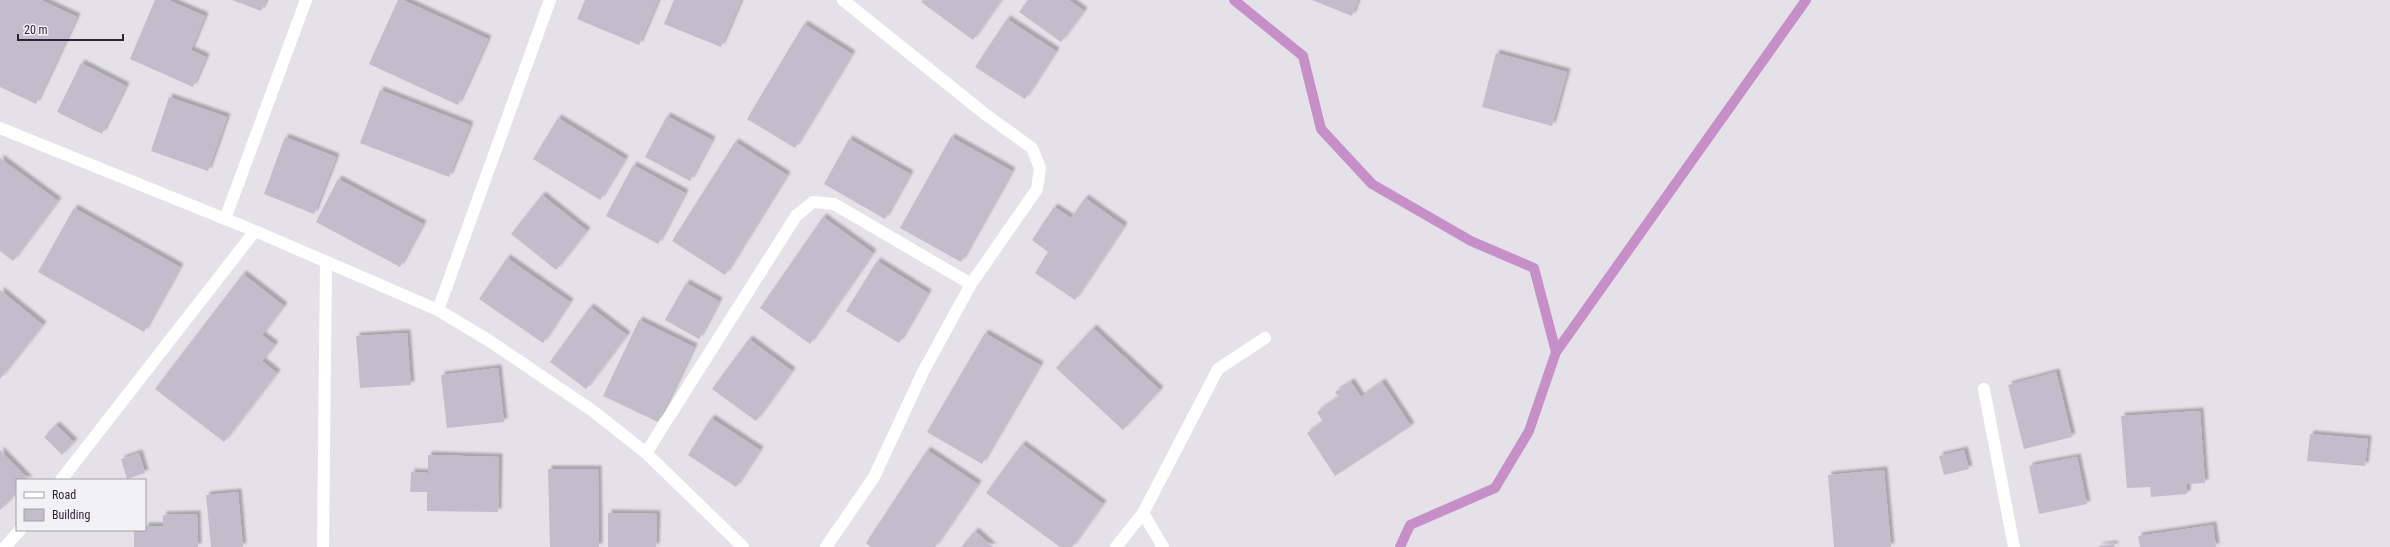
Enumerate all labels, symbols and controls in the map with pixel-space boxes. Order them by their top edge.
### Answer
scale bar [18,16,123,42]
text: 20 m [24,23,48,37]
legend [16,479,146,531]
text: Road [52,488,76,502]
text: Building [52,508,90,522]

